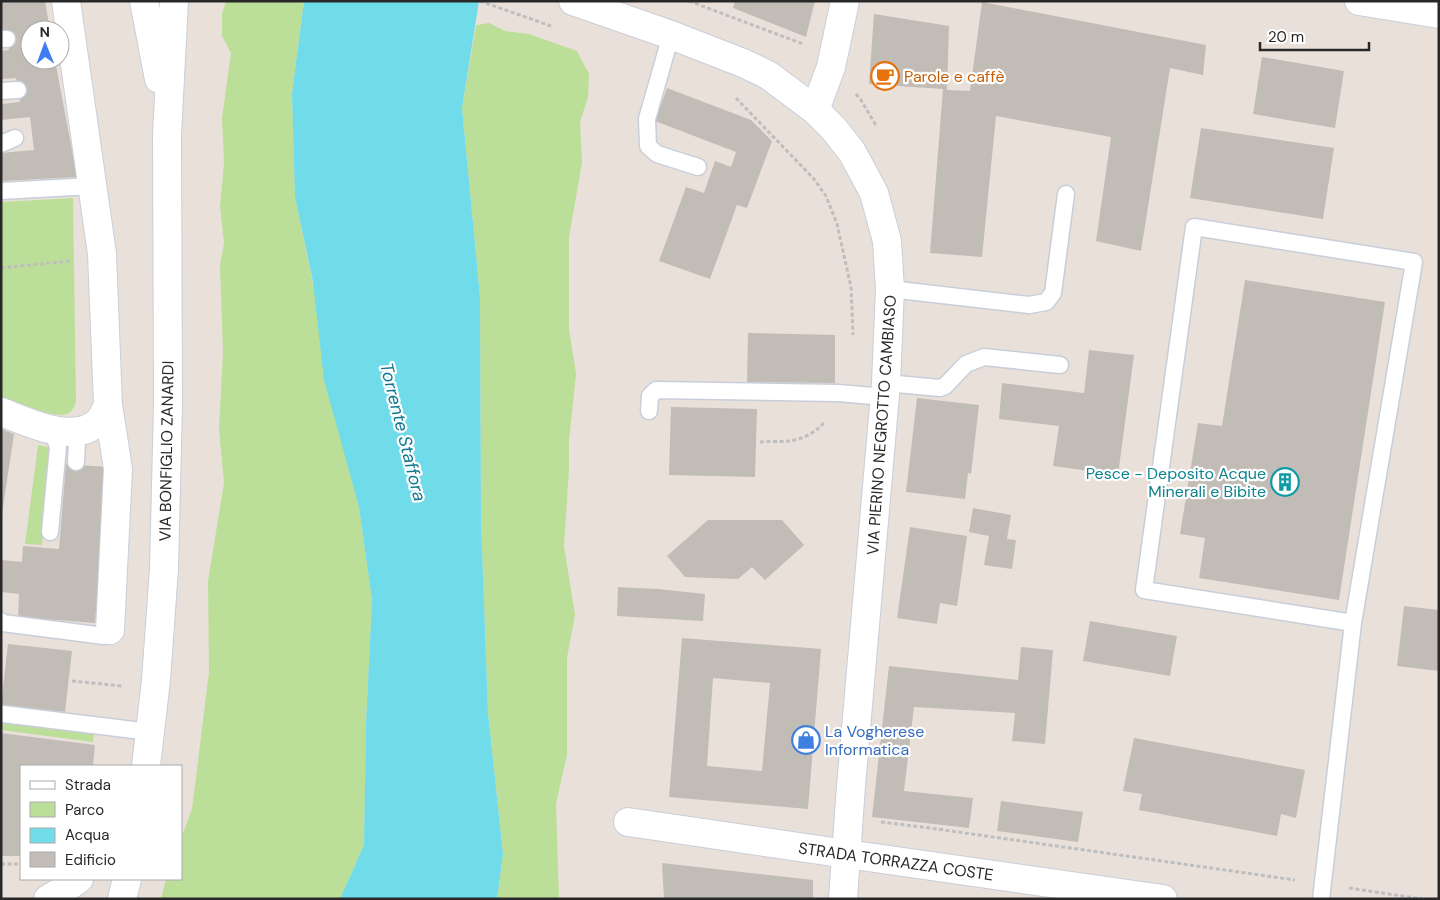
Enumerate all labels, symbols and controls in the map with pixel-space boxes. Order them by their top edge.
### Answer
north arrow [20,20,70,70]
scale bar [1260,20,1369,52]
text: N [40,23,50,41]
text: 20 m [1268,27,1304,47]
cafe icon: Parole e caffè [870,61,900,91]
place label: Parole e caffè [904,66,1004,87]
street label: VIA PIERINO NEGROTTO CAMBIASO [862,294,901,556]
street label: VIA BONFIGLIO ZANARDI [154,360,179,542]
water label: Torrente Staffora [374,360,432,504]
place label: Pesce - Deposito Acque Minerali e Bibite [1086,463,1266,502]
building icon: Pesce - Deposito Acque Minerali e Bibite [1270,467,1300,497]
place label: La Vogherese Informatica [825,721,924,760]
shop icon: La Vogherese Informatica [791,725,821,755]
legend [20,765,182,880]
text: Strada [65,775,111,795]
text: Parco [65,800,104,820]
text: Acqua [65,825,109,845]
street label: STRADA TORRAZZA COSTE [797,837,995,886]
text: Edificio [65,850,116,870]

